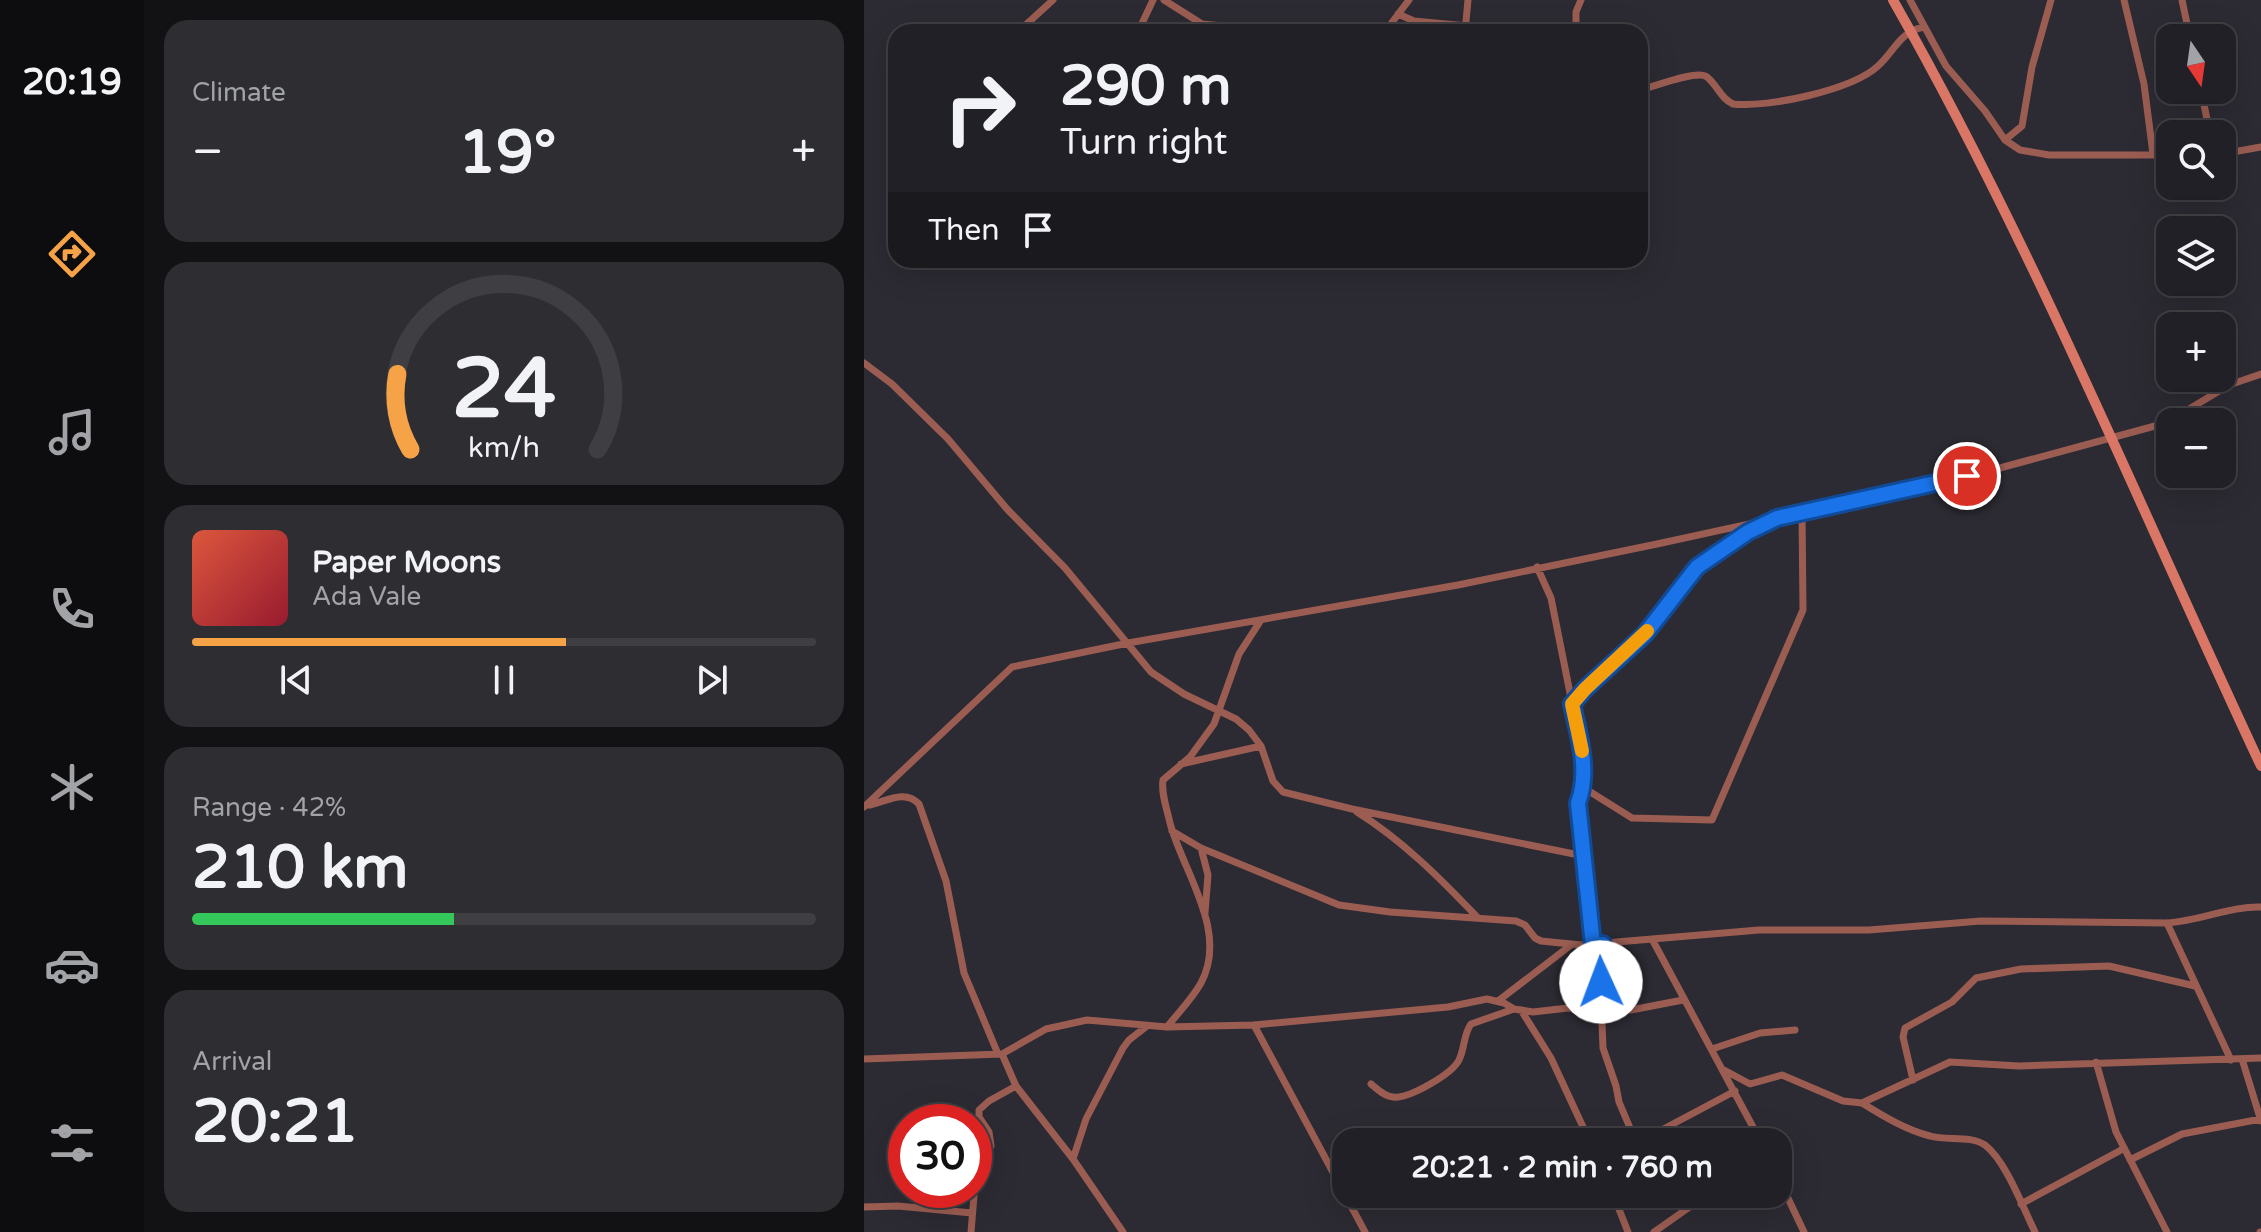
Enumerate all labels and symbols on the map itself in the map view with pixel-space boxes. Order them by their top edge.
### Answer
north arrow [2156,24,2236,104]
pin [1933,442,2001,510]
position arrow [1559,940,1643,1024]
speed limit sign: 30 [888,1104,992,1208]

